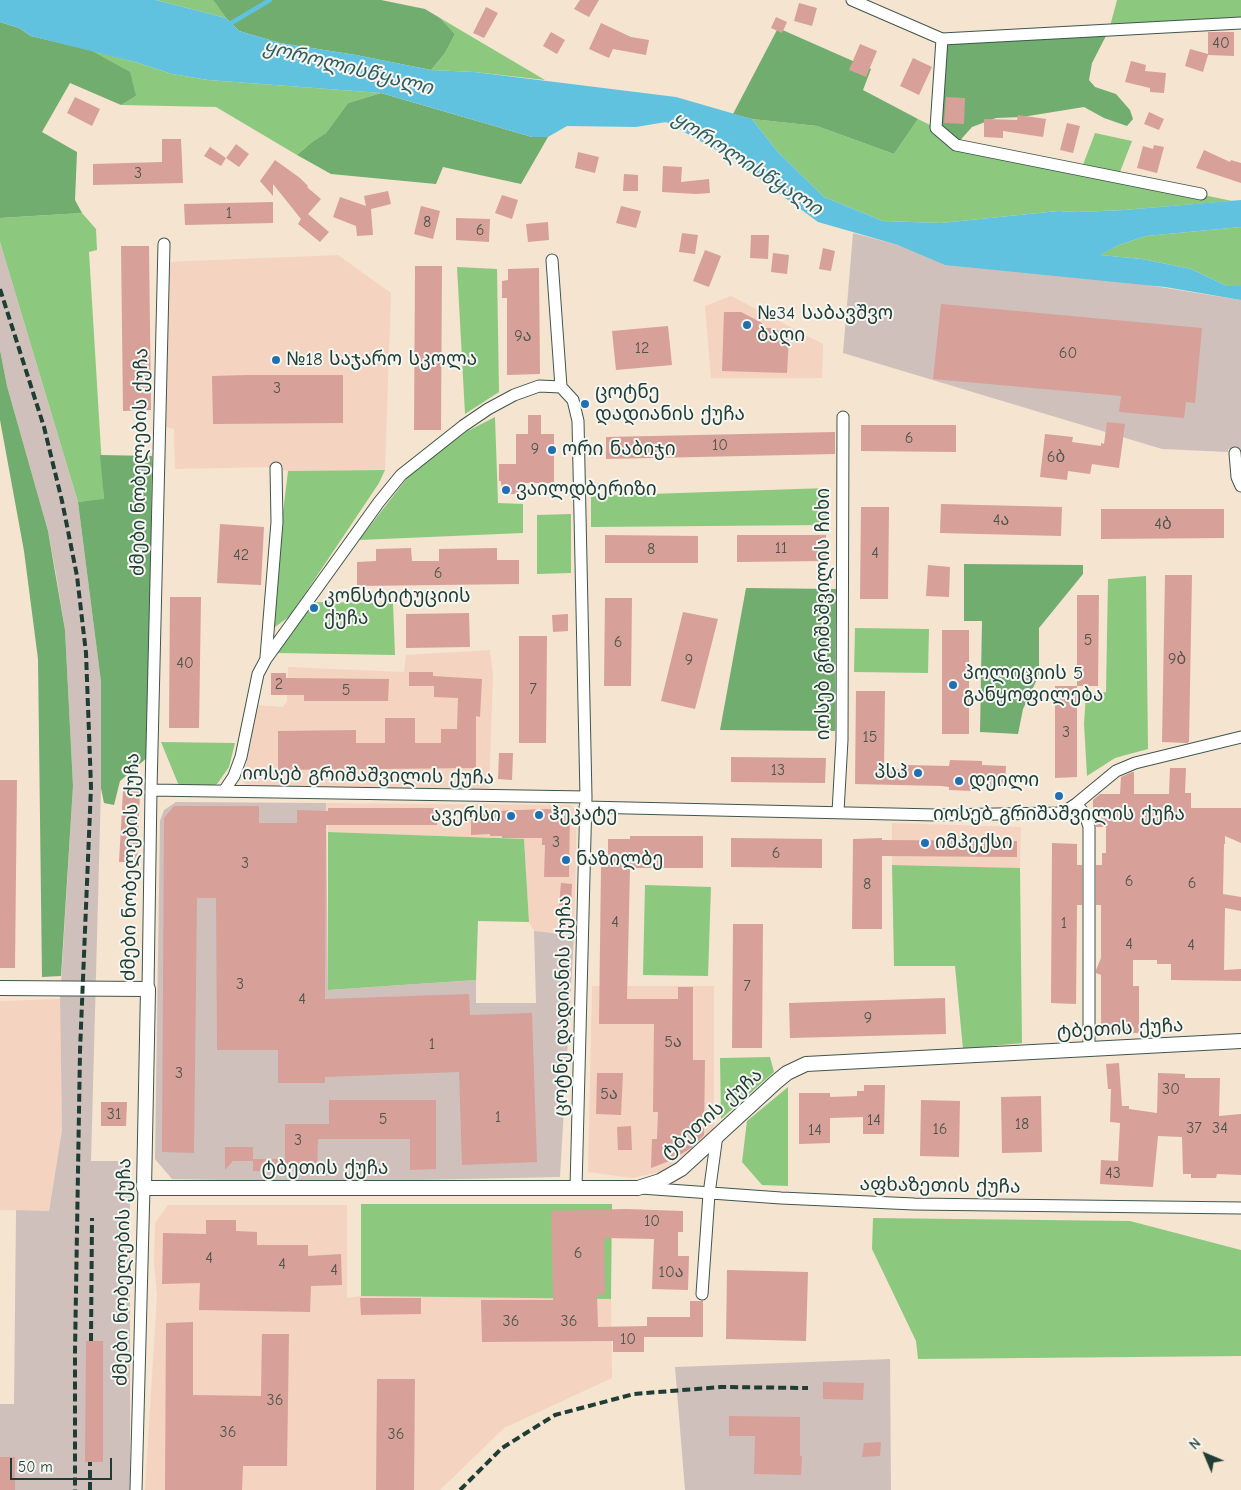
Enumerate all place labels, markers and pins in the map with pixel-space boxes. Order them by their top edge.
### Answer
place label: №34 საბავშვო ბაღი [757,303,893,347]
marker: №34 საბავშვო ბაღი [741,319,753,331]
place label: №18 საჯარო სკოლა [286,349,477,371]
marker: №18 საჯარო სკოლა [270,354,282,366]
place label: ცოტნე დადიანის ქუჩა [595,382,745,426]
marker: ცოტნე დადიანის ქუჩა [579,398,591,410]
place label: ორი ნაბიჯი [562,439,676,461]
marker: ორი ნაბიჯი [546,444,558,456]
place label: ვაილდბერიზი [516,479,657,501]
marker: ვაილდბერიზი [500,484,512,496]
place label: კონსტიტუციის ქუჩა [324,586,470,630]
marker: კონსტიტუციის ქუჩა [308,602,320,614]
place label: პოლიციის 5 განყოფილება [963,663,1103,707]
marker: პოლიციის 5 განყოფილება [947,679,959,691]
place label: პსპ [875,762,908,784]
marker: პსპ [912,767,924,779]
place label: დეილი [969,770,1039,792]
marker: დეილი [953,775,965,787]
marker: იოსებ გრიშაშვილის ქუჩა [1053,790,1065,802]
place label: ჰეკატე [549,804,618,826]
place label: იოსებ გრიშაშვილის ქუჩა [933,804,1185,826]
place label: ავერსი [431,805,501,827]
marker: ჰეკატე [533,809,545,821]
marker: ავერსი [505,810,517,822]
place label: იმპექსი [935,832,1013,854]
marker: იმპექსი [919,837,931,849]
place label: ნაზილბე [576,849,663,871]
marker: ნაზილბე [560,854,572,866]

